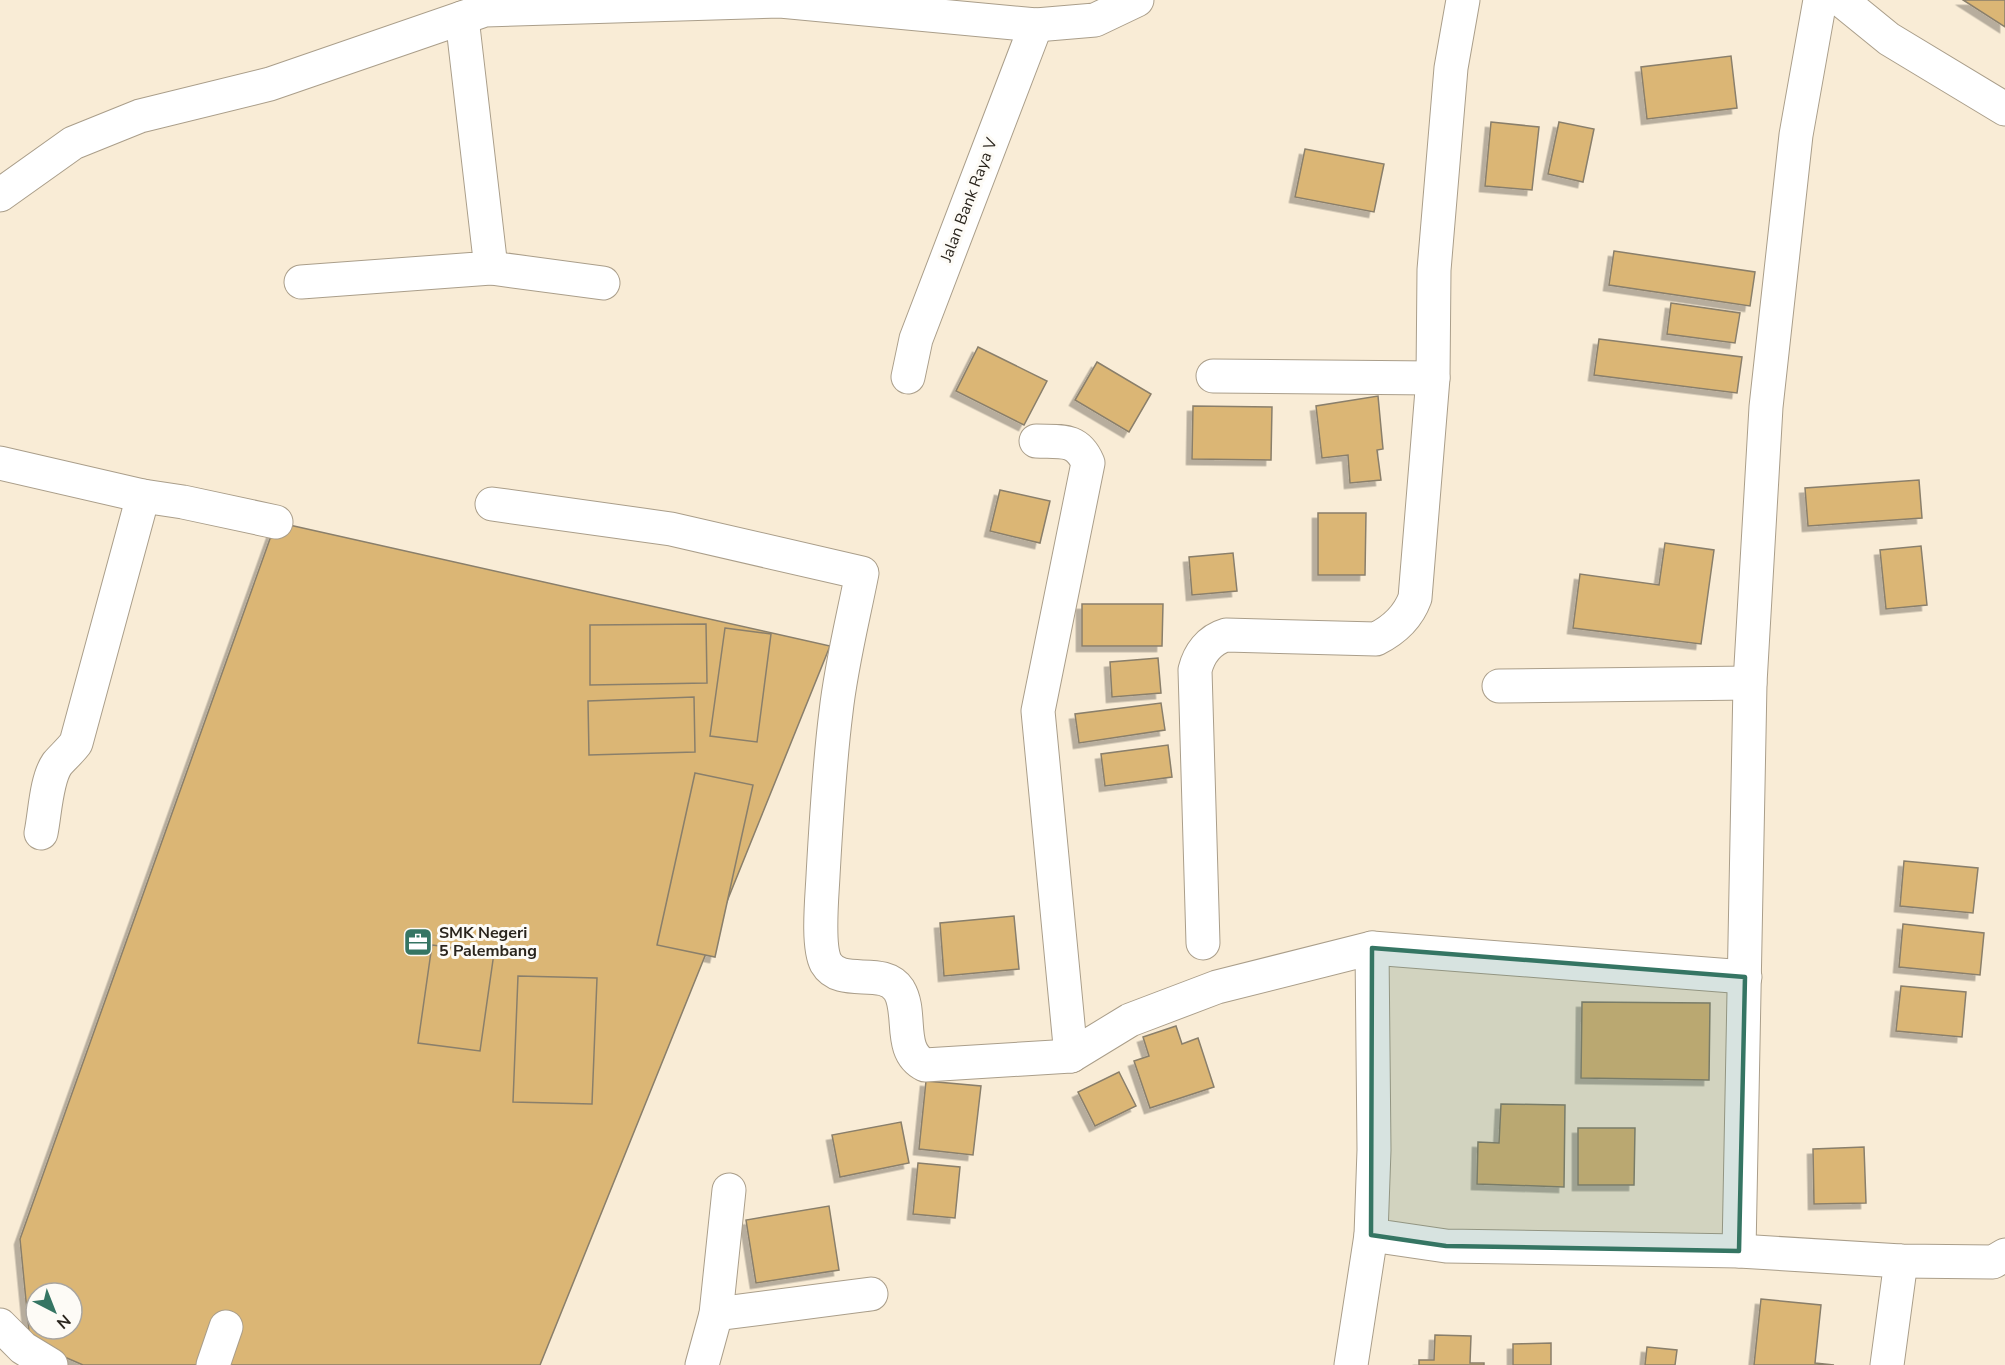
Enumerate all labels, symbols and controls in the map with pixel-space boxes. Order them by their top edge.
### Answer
street label: Jalan Bank Raya V [935,134,1003,266]
place label: SMK Negeri 5 Palembang [439,922,537,962]
office icon: SMK Negeri 5 Palembang [402,926,434,958]
north arrow [24,1281,84,1341]
text: N [52,1309,75,1334]

